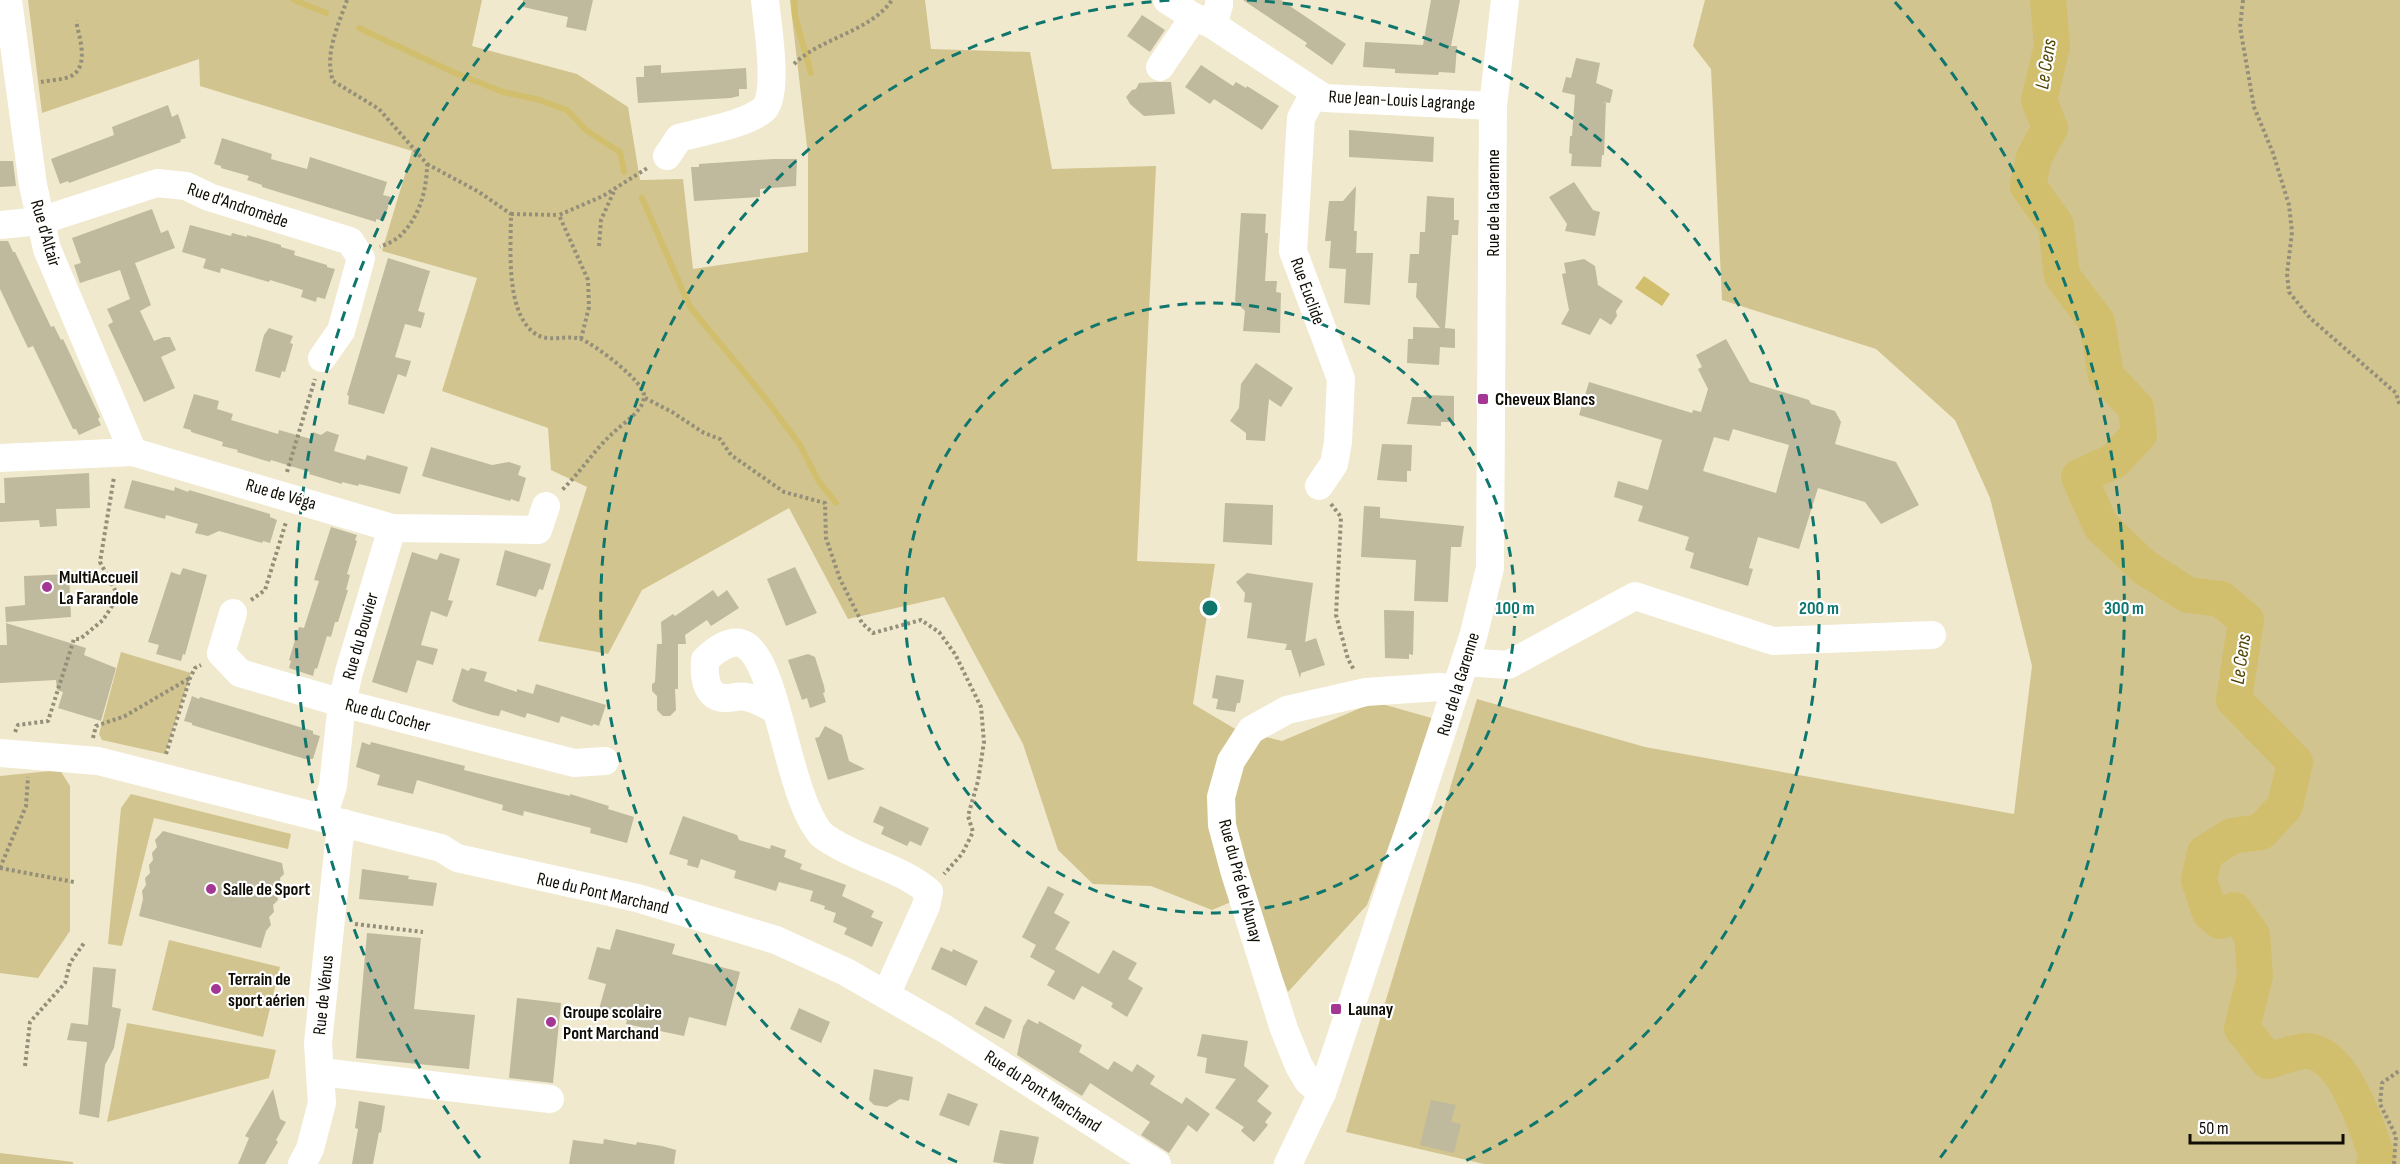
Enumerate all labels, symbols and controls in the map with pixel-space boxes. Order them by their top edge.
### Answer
water label: Le Cens [2030,37,2062,91]
street label: Rue Jean-Louis Lagrange [1328,86,1476,115]
street label: Rue de la Garenne [1483,149,1504,257]
street label: Rue d'Andromède [185,178,291,233]
street label: Rue d'Altair [26,197,65,269]
street label: Rue Euclide [1286,255,1329,328]
place label: Cheveux Blancs [1495,389,1595,410]
marker: Cheveux Blancs [1476,392,1490,406]
street label: Rue de Véga [243,474,319,515]
place label: MultiAccueil La Farandole [59,567,138,609]
marker: MultiAccueil La Farandole [40,580,54,594]
street label: Rue du Bouvier [338,590,383,682]
centre of rings [1200,598,1220,618]
text: 100 m [1496,598,1535,619]
text: 200 m [1799,598,1839,619]
text: 300 m [2104,598,2144,619]
street label: Rue de la Garenne [1433,630,1484,739]
water label: Le Cens [2226,632,2256,686]
street label: Rue du Cocher [343,694,433,737]
street label: Rue du Pré de l'Aunay [1214,817,1267,945]
street label: Rue du Pont Marchand [535,868,671,919]
place label: Salle de Sport [223,879,310,900]
marker: Salle de Sport [204,882,218,896]
street label: Rue de Vénus [309,954,338,1036]
place label: Terrain de sport aérien [228,969,305,1011]
marker: Terrain de sport aérien [209,982,223,996]
place label: Launay [1348,999,1394,1020]
place label: Groupe scolaire Pont Marchand [563,1002,662,1044]
marker: Launay [1329,1002,1343,1016]
marker: Groupe scolaire Pont Marchand [544,1015,558,1029]
street label: Rue du Pont Marchand [981,1046,1105,1137]
scale bar [2190,1107,2343,1145]
text: 50 m [2199,1118,2229,1139]

